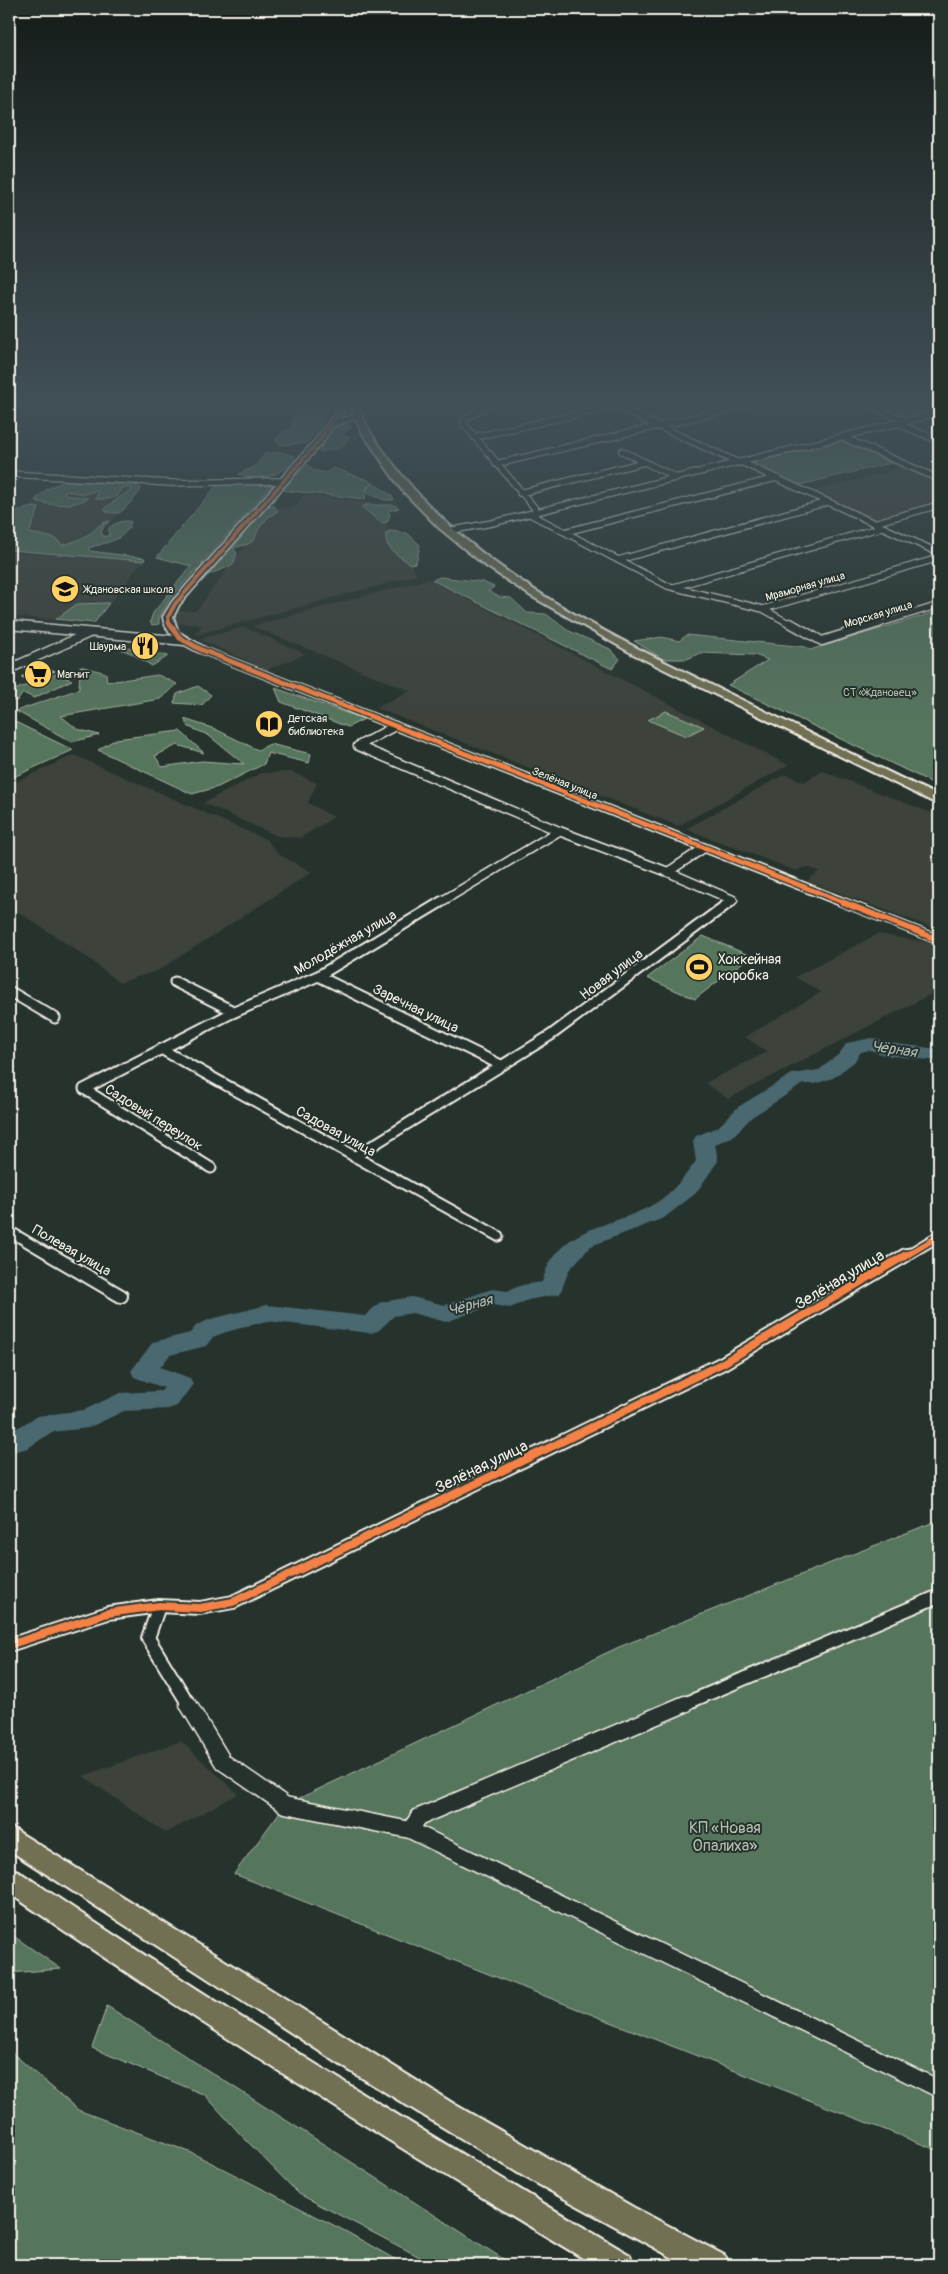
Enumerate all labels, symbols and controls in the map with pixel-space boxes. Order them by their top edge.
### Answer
street label: Мраморная улица [764,569,846,604]
school or university icon: Ждановская школа [50,574,80,604]
place label: Ждановская школа [82,583,173,596]
street label: Морская улица [843,598,914,631]
restaurant icon: Шаурма [130,631,160,661]
place label: Шаурма [90,640,126,653]
supermarket icon: Магнит [23,659,53,689]
place label: Магнит [57,668,90,681]
park label: СТ «Ждановец» [843,686,917,699]
library icon: Детская библиотека [254,709,284,739]
place label: Детская библиотека [287,712,344,738]
street label: Зелёная улица [530,764,599,802]
street label: Молодёжная улица [291,906,399,979]
street label: Новая улица [577,945,646,1004]
place label: Хоккейная коробка [718,951,781,984]
sports icon: Хоккейная коробка [684,952,714,982]
street label: Заречная улица [370,980,462,1037]
water label: Чёрная [870,1037,920,1062]
street label: Садовый переулок [102,1080,206,1154]
street label: Садовая улица [293,1102,379,1160]
street label: Полевая улица [29,1221,114,1280]
street label: Зелёная улица [791,1245,888,1314]
water label: Чёрная [446,1290,497,1321]
street label: Зелёная улица [432,1436,531,1498]
park label: КП «Новая Опалиха» [689,1818,761,1856]

